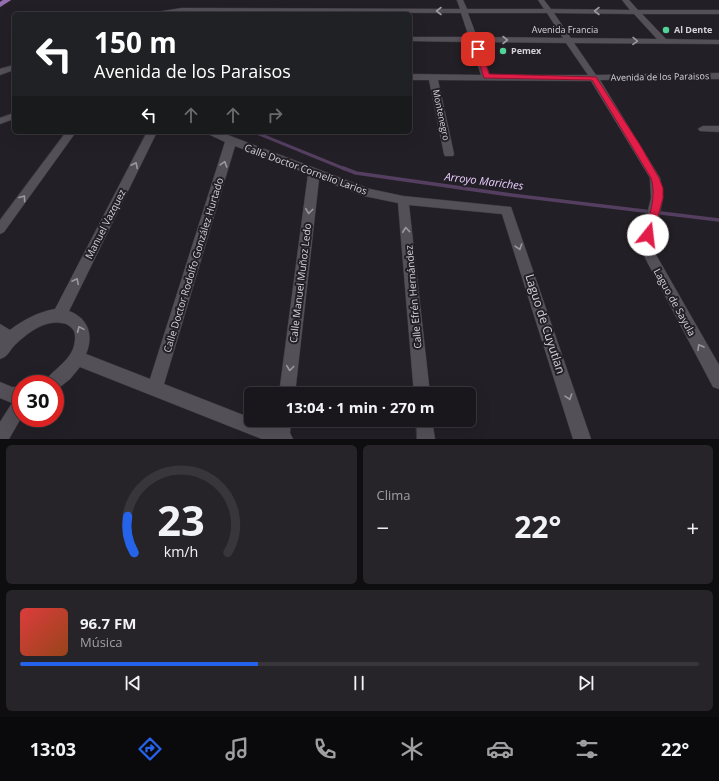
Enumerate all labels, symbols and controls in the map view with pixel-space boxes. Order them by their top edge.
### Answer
one-way arrow [436,7,442,15]
one-way arrow [594,7,600,16]
text: 150 m [94,23,177,61]
street label: Avenida Francia [532,23,598,36]
place label: Al Dente [674,23,712,36]
marker: Al Dente [661,25,671,35]
icon: left [28,28,80,80]
pin [461,32,495,66]
one-way arrow [502,36,508,44]
one-way arrow [632,37,638,45]
icon: arrive [467,38,489,60]
place label: Pemex [511,44,542,57]
marker: Pemex [498,46,508,56]
text: Avenida de los Paraisos [94,59,291,83]
street label: Avenida de los Paraisos [611,69,709,84]
street label: Montenegro [430,88,453,142]
icon: left [138,104,160,126]
icon: ahead [180,104,202,126]
icon: ahead [222,104,244,126]
icon: right [264,104,286,126]
street label: Calle Doctor Cornelio Larios [243,140,369,198]
one-way arrow [219,160,228,167]
one-way arrow [130,162,138,169]
water label: Arroyo Mariches [443,168,525,193]
street label: Calle Doctor Rodolfo González Hurtado [160,176,226,354]
street label: Manuel Vazquez [81,187,129,261]
one-way arrow [18,195,26,202]
one-way arrow [305,208,314,214]
position arrow [627,214,669,256]
street label: Calle Manuel Muñoz Ledo [286,222,314,344]
one-way arrow [402,227,411,233]
one-way arrow [514,243,523,250]
street label: Calle Efrén Hernández [401,244,424,349]
street label: Laguo de Sayula [651,266,699,338]
street label: Laguo de Cuyutlan [521,272,570,376]
one-way arrow [72,278,79,285]
one-way arrow [76,326,84,333]
one-way arrow [697,344,705,351]
one-way arrow [286,365,295,371]
speed limit sign: 30 [12,375,64,427]
one-way arrow [564,393,572,400]
text: 13:04 · 1 min · 270 m [286,397,434,417]
text: Clima [377,486,411,504]
text: 23 [157,491,205,547]
text: 22° [514,506,561,547]
text: − [377,512,389,542]
text: + [686,512,699,542]
text: km/h [164,541,199,560]
text: 96.7 FM [80,613,136,633]
text: Música [80,633,123,651]
icon: previous [122,672,144,694]
icon: pause [348,672,370,694]
icon: next [575,672,597,694]
icon: directions [136,735,164,763]
icon: music [223,735,251,763]
icon: phone [311,735,339,763]
icon: climate [398,735,426,763]
icon: car [486,735,514,763]
icon: filters [573,735,601,763]
text: 13:03 [30,737,76,761]
text: 22° [661,737,689,761]

